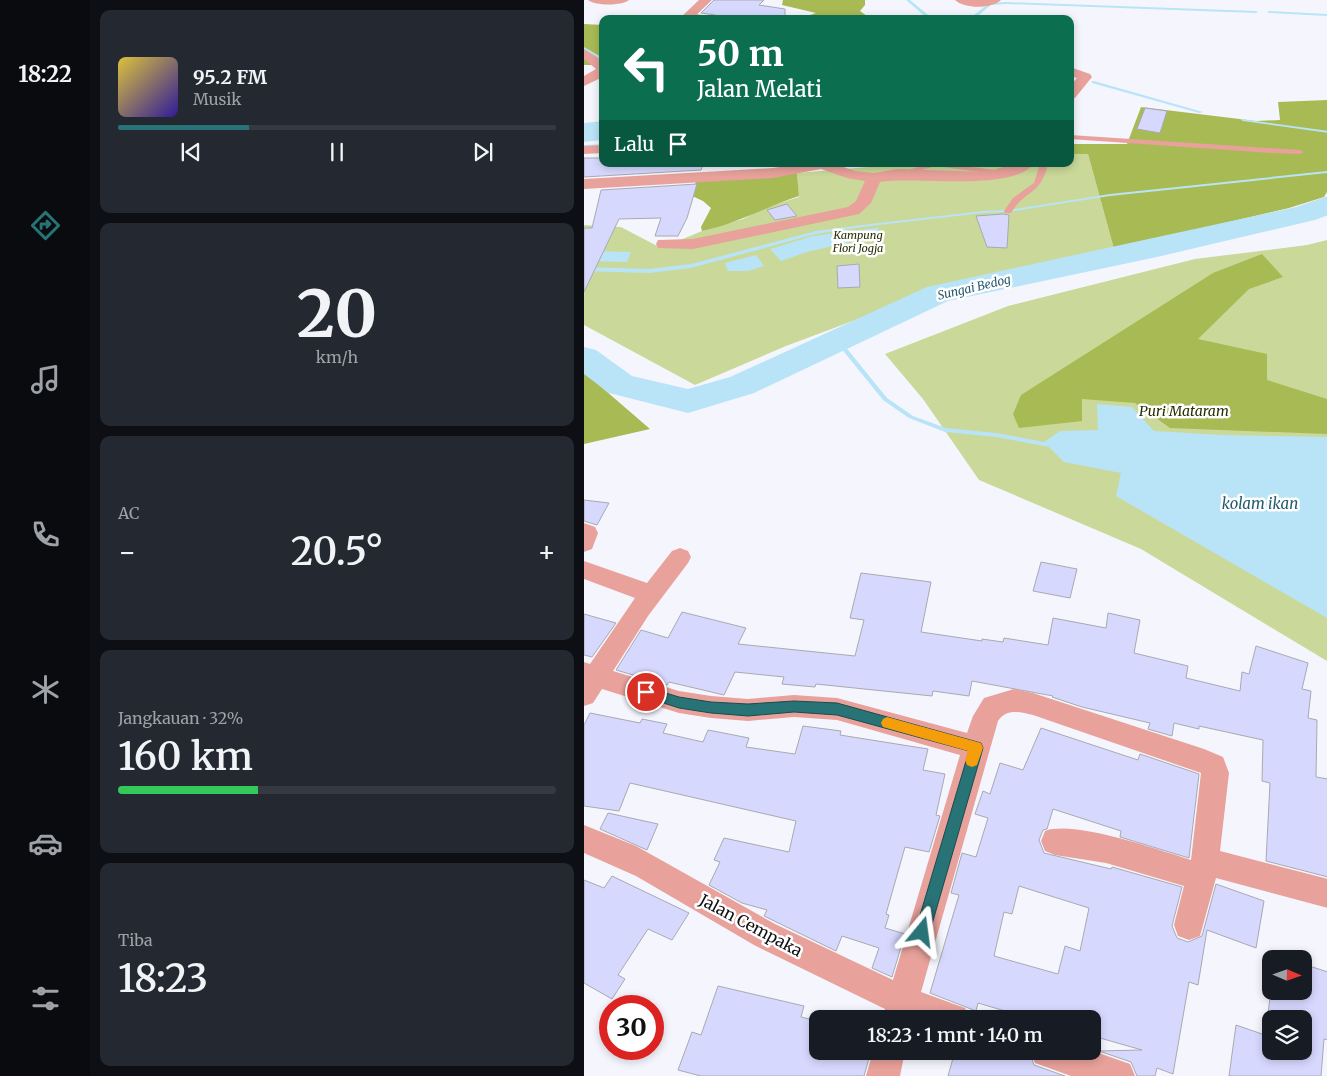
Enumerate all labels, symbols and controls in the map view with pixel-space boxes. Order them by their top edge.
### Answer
text: 50 m [697,32,784,76]
icon: left [614,35,679,100]
text: 18:22 [18,60,72,88]
text: 95.2 FM [193,65,267,89]
text: Jalan Melati [697,75,822,103]
text: Musik [193,89,241,109]
icon: arrive [664,130,692,158]
text: Lalu [614,132,654,156]
icon: previous [177,138,205,166]
icon: pause [323,138,351,166]
icon: next [469,138,497,166]
icon: directions [28,208,63,243]
park label: Kampung Flori Jogja [832,228,883,255]
water label: Sungai Bedog [936,271,1012,303]
text: 20 [297,273,377,355]
text: km/h [316,347,358,367]
icon: music [28,362,63,397]
park label: Puri Mataram [1139,402,1229,420]
water label: kolam ikan [1222,494,1298,513]
text: AC [118,503,140,523]
icon: phone [28,517,63,552]
text: 20.5° [291,528,383,575]
text: − [118,534,137,570]
text: + [537,534,556,570]
pin [625,671,667,713]
icon: climate [28,672,63,707]
icon: arrive [632,678,660,706]
text: Jangkauan · 32% [118,708,243,728]
text: 160 km [118,733,253,780]
icon: car [28,826,63,861]
street label: Jalan Cempaka [695,889,806,961]
position arrow [895,905,947,957]
text: Tiba [118,930,153,950]
north arrow [1262,950,1312,1000]
map controls [1262,950,1312,1060]
text: 18:23 [118,955,208,1002]
icon: filters [28,981,63,1016]
speed limit sign: 30 [599,995,664,1060]
button: layers [1262,1010,1312,1060]
text: 18:23 · 1 mnt · 140 m [867,1023,1043,1047]

